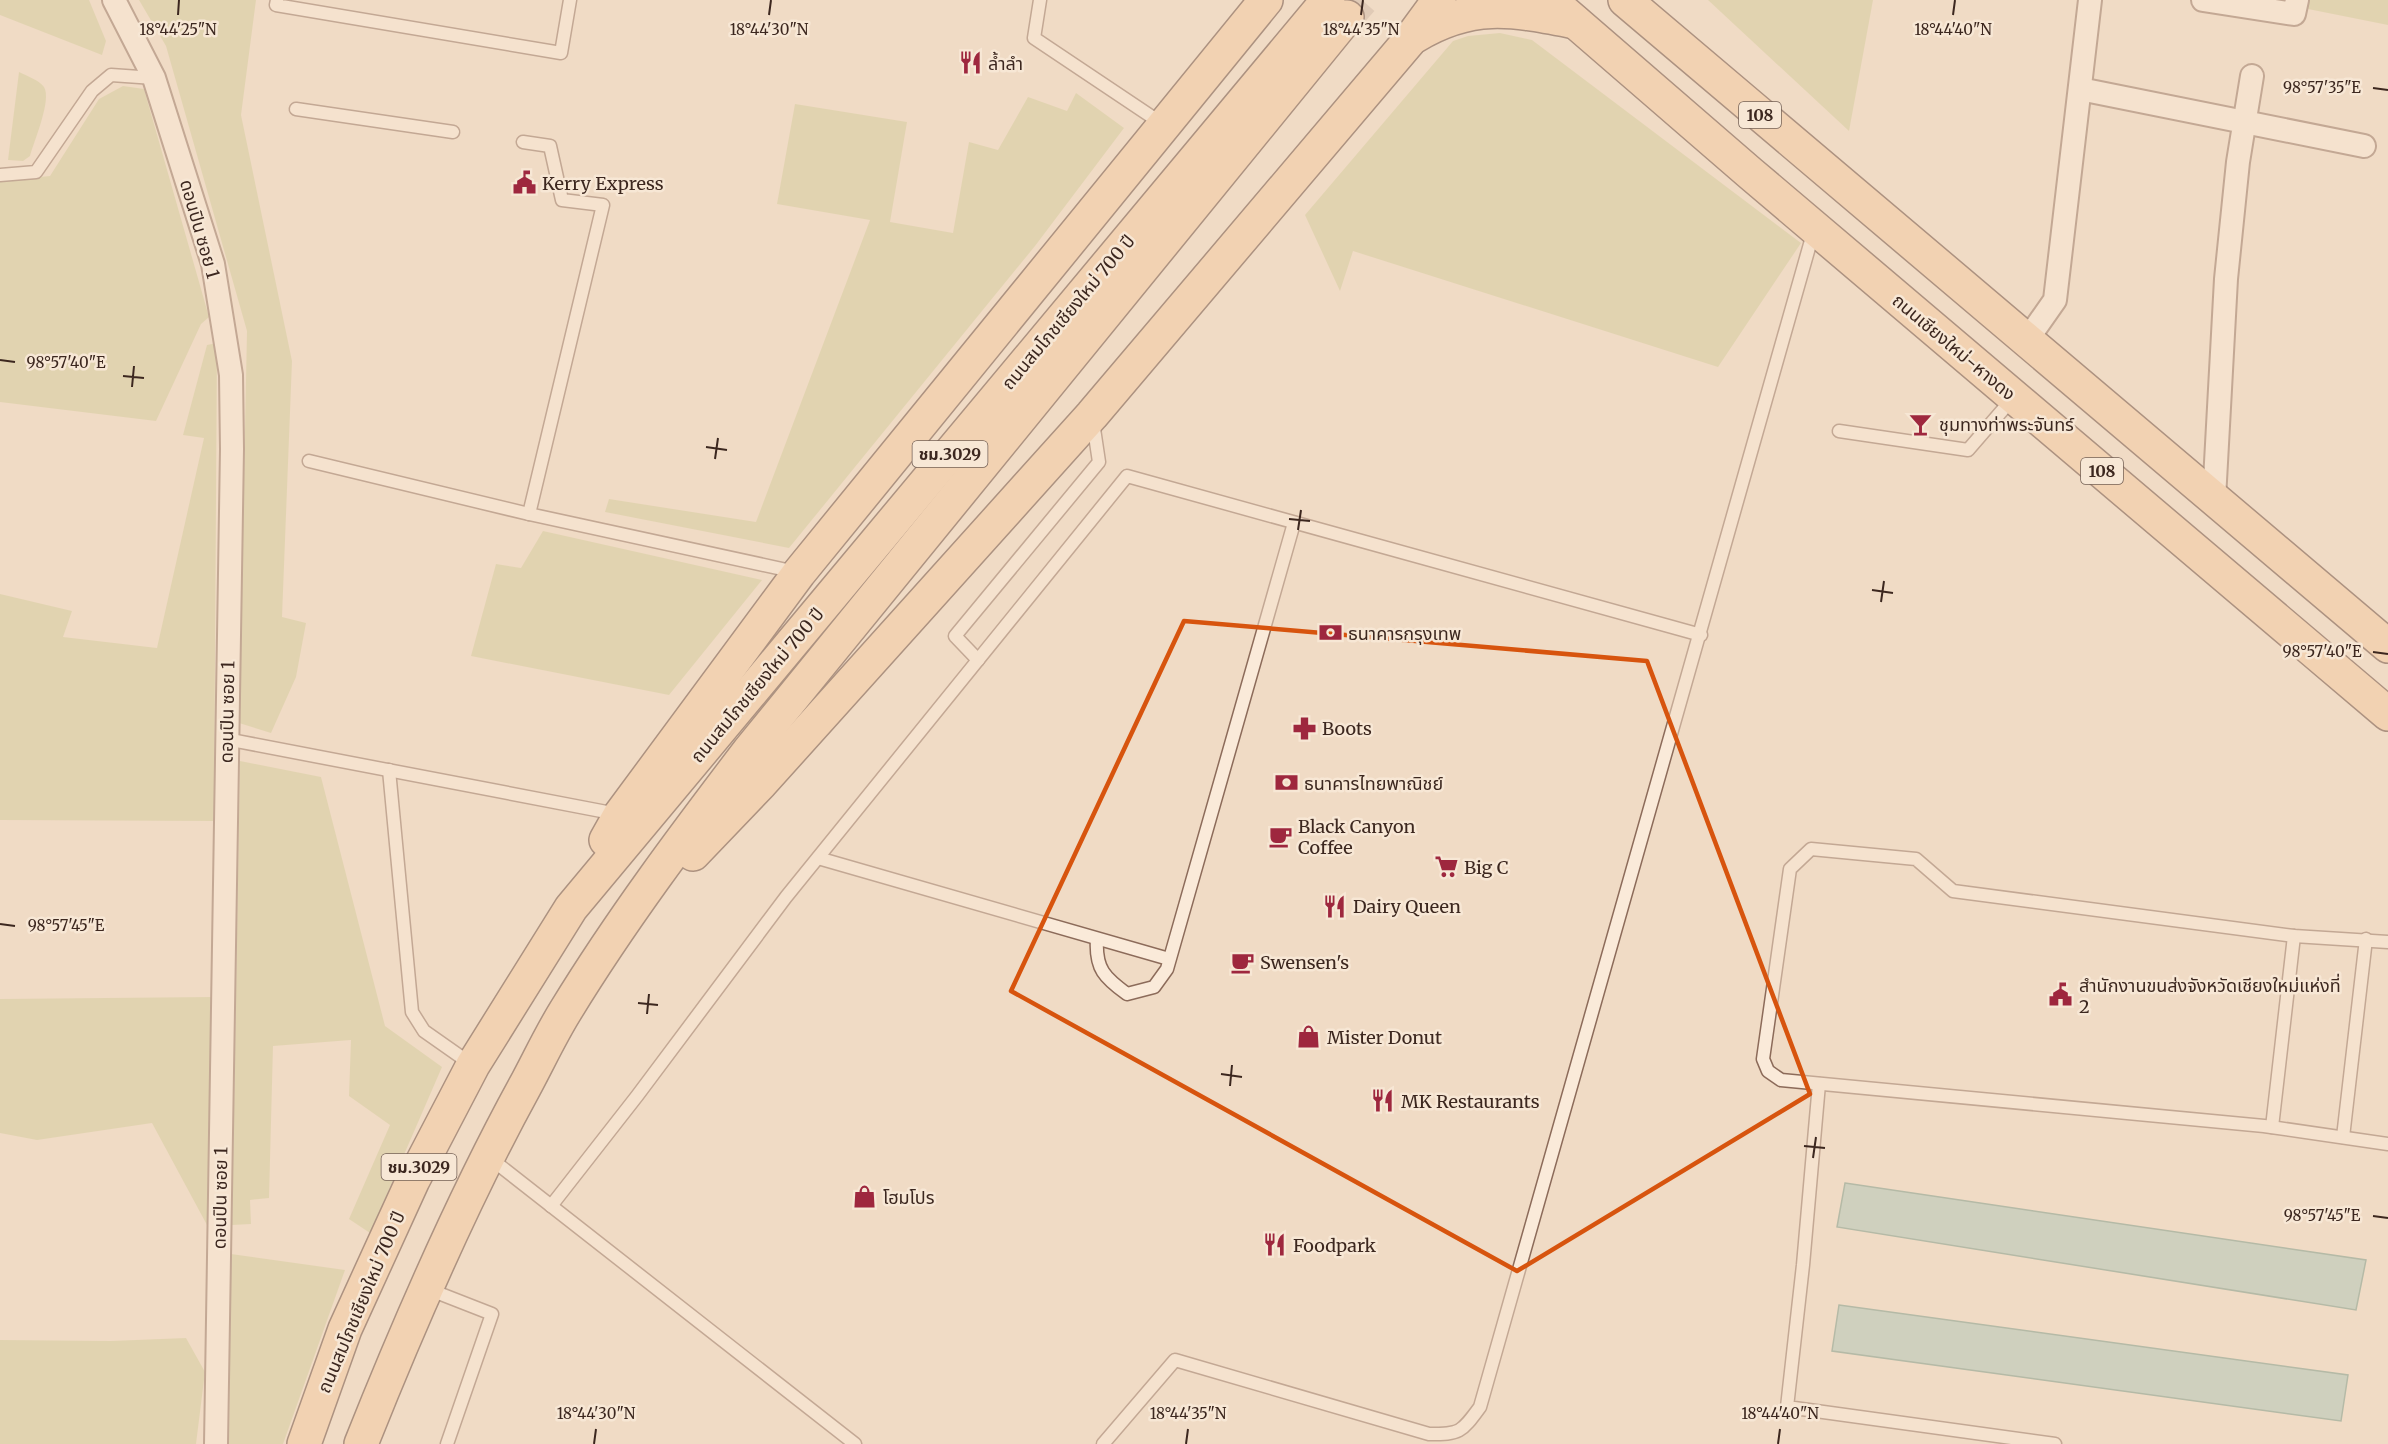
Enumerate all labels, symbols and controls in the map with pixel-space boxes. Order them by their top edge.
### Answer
text: 18°44'25"N [139,20,217,39]
text: 18°44'30"N [730,20,809,39]
text: 18°44'35"N [1323,20,1400,39]
text: 18°44'40"N [1914,20,1992,39]
restaurant icon: ล้ำลำ [957,50,983,76]
place label: ล้ำลำ [988,51,1023,75]
text: 98°57'35"E [2283,78,2361,97]
road number: 108 [1739,102,1781,128]
public building icon: Kerry Express [511,170,537,196]
place label: Kerry Express [542,172,664,195]
street label: ดอนปิน ซอย 1 [175,177,225,281]
street label: ถนนสมโภชเชียงใหม่ 700 ปี [996,230,1140,394]
street label: ถนนเชียงใหม่-หางดง [1888,289,2020,405]
text: 98°57'40"E [27,353,106,372]
bar icon: ชุมทางท่าพระจันทร์ [1908,411,1934,437]
place label: ชุมทางท่าพระจันทร์ [1939,413,2075,436]
road number: ชม.3029 [912,441,988,467]
road number: 108 [2081,458,2123,484]
street label: ถนนสมโภชเชียงใหม่ 700 ปี [685,603,829,767]
bank icon: ธนาคารกรุงเทพ [1317,620,1343,646]
place label: ธนาคารกรุงเทพ [1348,622,1461,645]
text: 98°57'40"E [2283,642,2362,661]
street label: ดอนปิน ซอย 1 [215,661,239,763]
pharmacy icon: Boots [1291,715,1317,741]
place label: Boots [1322,717,1372,740]
bank icon: ธนาคารไทยพาณิชย์ [1273,770,1299,796]
place label: ธนาคารไทยพาณิชย์ [1304,772,1443,795]
place label: Black Canyon Coffee [1298,815,1416,859]
cafe icon: Black Canyon Coffee [1267,823,1293,849]
supermarket icon: Big C [1433,854,1459,880]
place label: Big C [1464,856,1509,879]
restaurant icon: Dairy Queen [1322,893,1348,919]
place label: Dairy Queen [1353,895,1461,918]
text: 98°57'45"E [28,916,105,935]
cafe icon: Swensen's [1229,949,1255,975]
place label: Swensen's [1260,951,1349,974]
place label: สำนักงานขนส่งจังหวัดเชียงใหม่แห่งที่ 2 [2079,973,2341,1018]
public building icon: สำนักงานขนส่งจังหวัดเชียงใหม่แห่งที่ 2 [2048,982,2074,1008]
shop icon: Mister Donut [1296,1024,1322,1050]
place label: Mister Donut [1327,1026,1442,1049]
restaurant icon: MK Restaurants [1370,1088,1396,1114]
place label: MK Restaurants [1401,1090,1540,1113]
street label: ดอนปิน ซอย 1 [208,1147,232,1249]
road number: ชม.3029 [382,1154,456,1180]
shop icon: โฮมโปร [852,1184,878,1210]
place label: โฮมโปร [883,1186,935,1209]
text: 98°57'45"E [2284,1206,2361,1225]
street label: ถนนสมโภชเชียงใหม่ 700 ปี [312,1208,410,1396]
restaurant icon: Foodpark [1262,1232,1288,1258]
place label: Foodpark [1293,1234,1377,1257]
text: 18°44'30"N [557,1404,636,1423]
text: 18°44'35"N [1150,1404,1227,1423]
text: 18°44'40"N [1741,1404,1819,1423]

